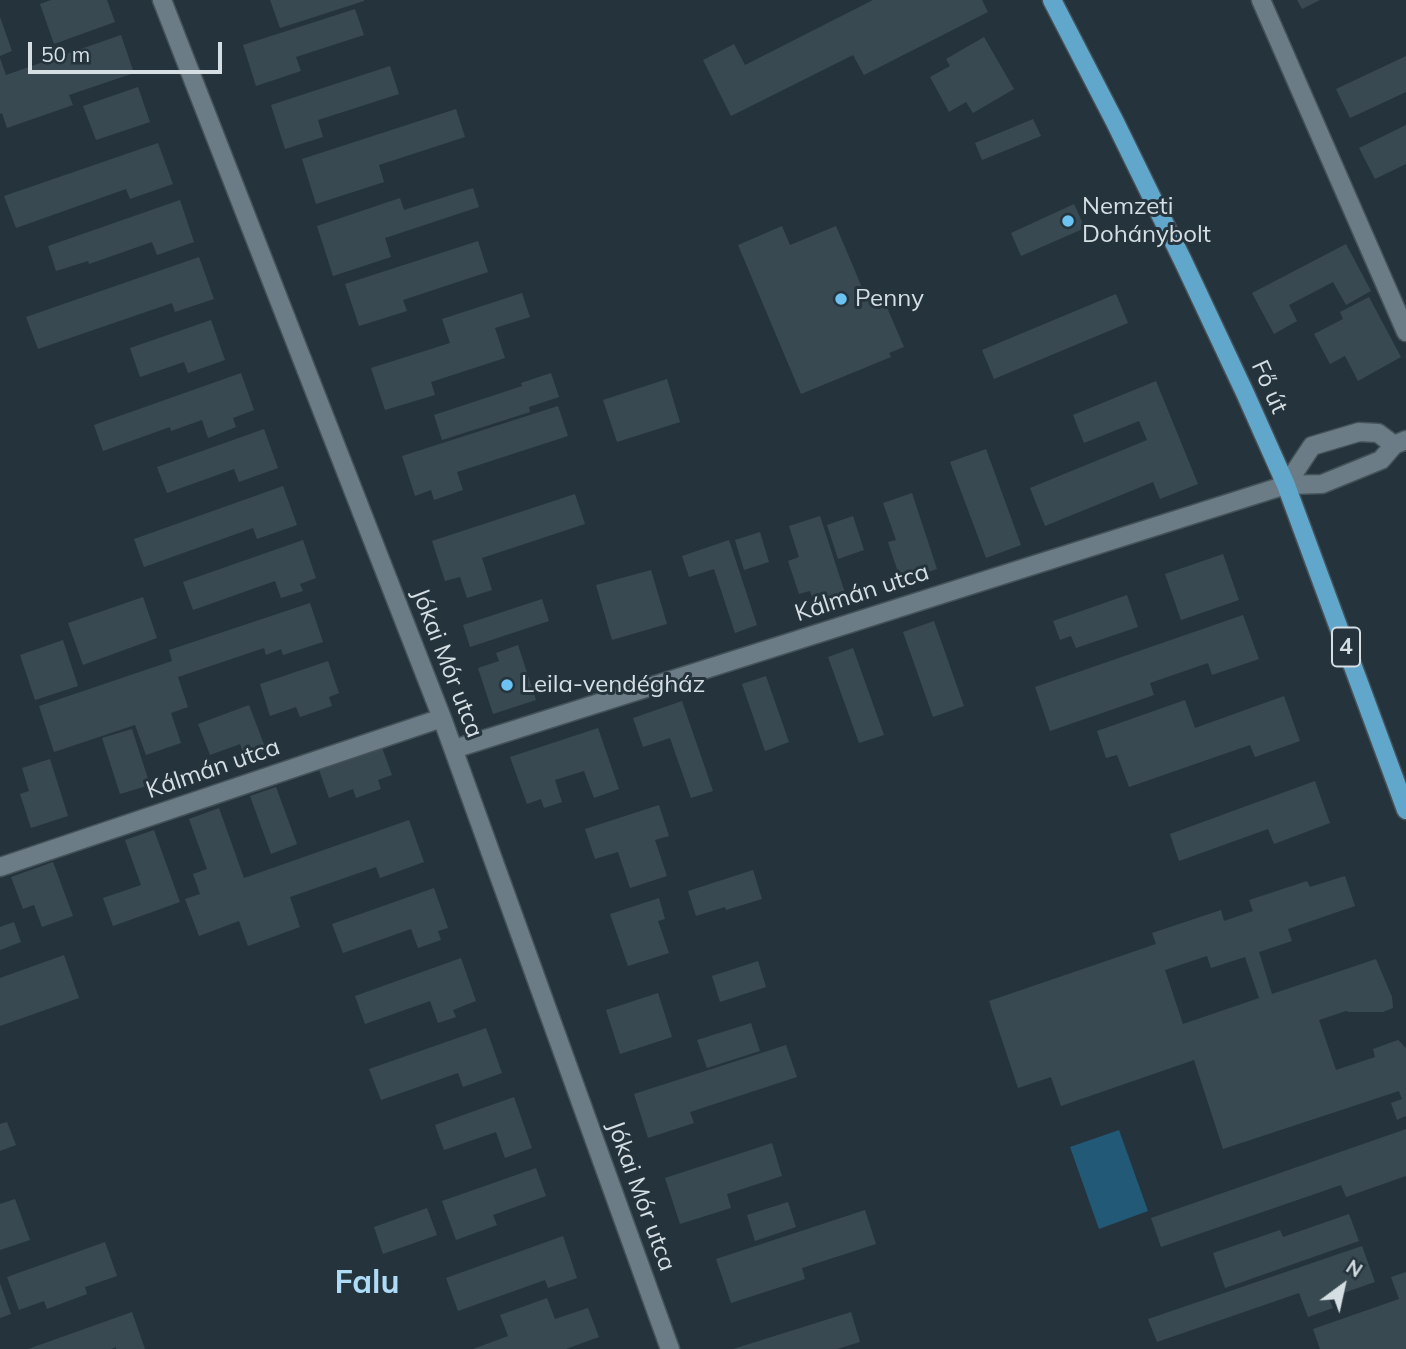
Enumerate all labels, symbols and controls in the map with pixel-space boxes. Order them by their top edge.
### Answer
scale bar [32,28,226,72]
text: 50 m [41,41,90,67]
place label: Nemzeti Dohánybolt [1082,193,1211,249]
marker: Nemzeti Dohánybolt [1060,213,1076,229]
place label: Penny [855,285,924,313]
marker: Penny [833,291,849,307]
street label: Fő út [1245,356,1293,418]
street label: Kálmán utca [791,558,933,628]
street label: Jókai Mór utca [405,584,489,742]
road number: 4 [1332,628,1360,666]
place label: Leila-vendégház [521,671,705,699]
marker: Leila-vendégház [499,677,515,693]
street label: Kálmán utca [142,733,284,805]
street label: Jókai Mór utca [600,1117,682,1275]
north arrow [1308,1251,1378,1321]
text: N [1342,1254,1367,1282]
district label: Falu [335,1264,399,1302]

